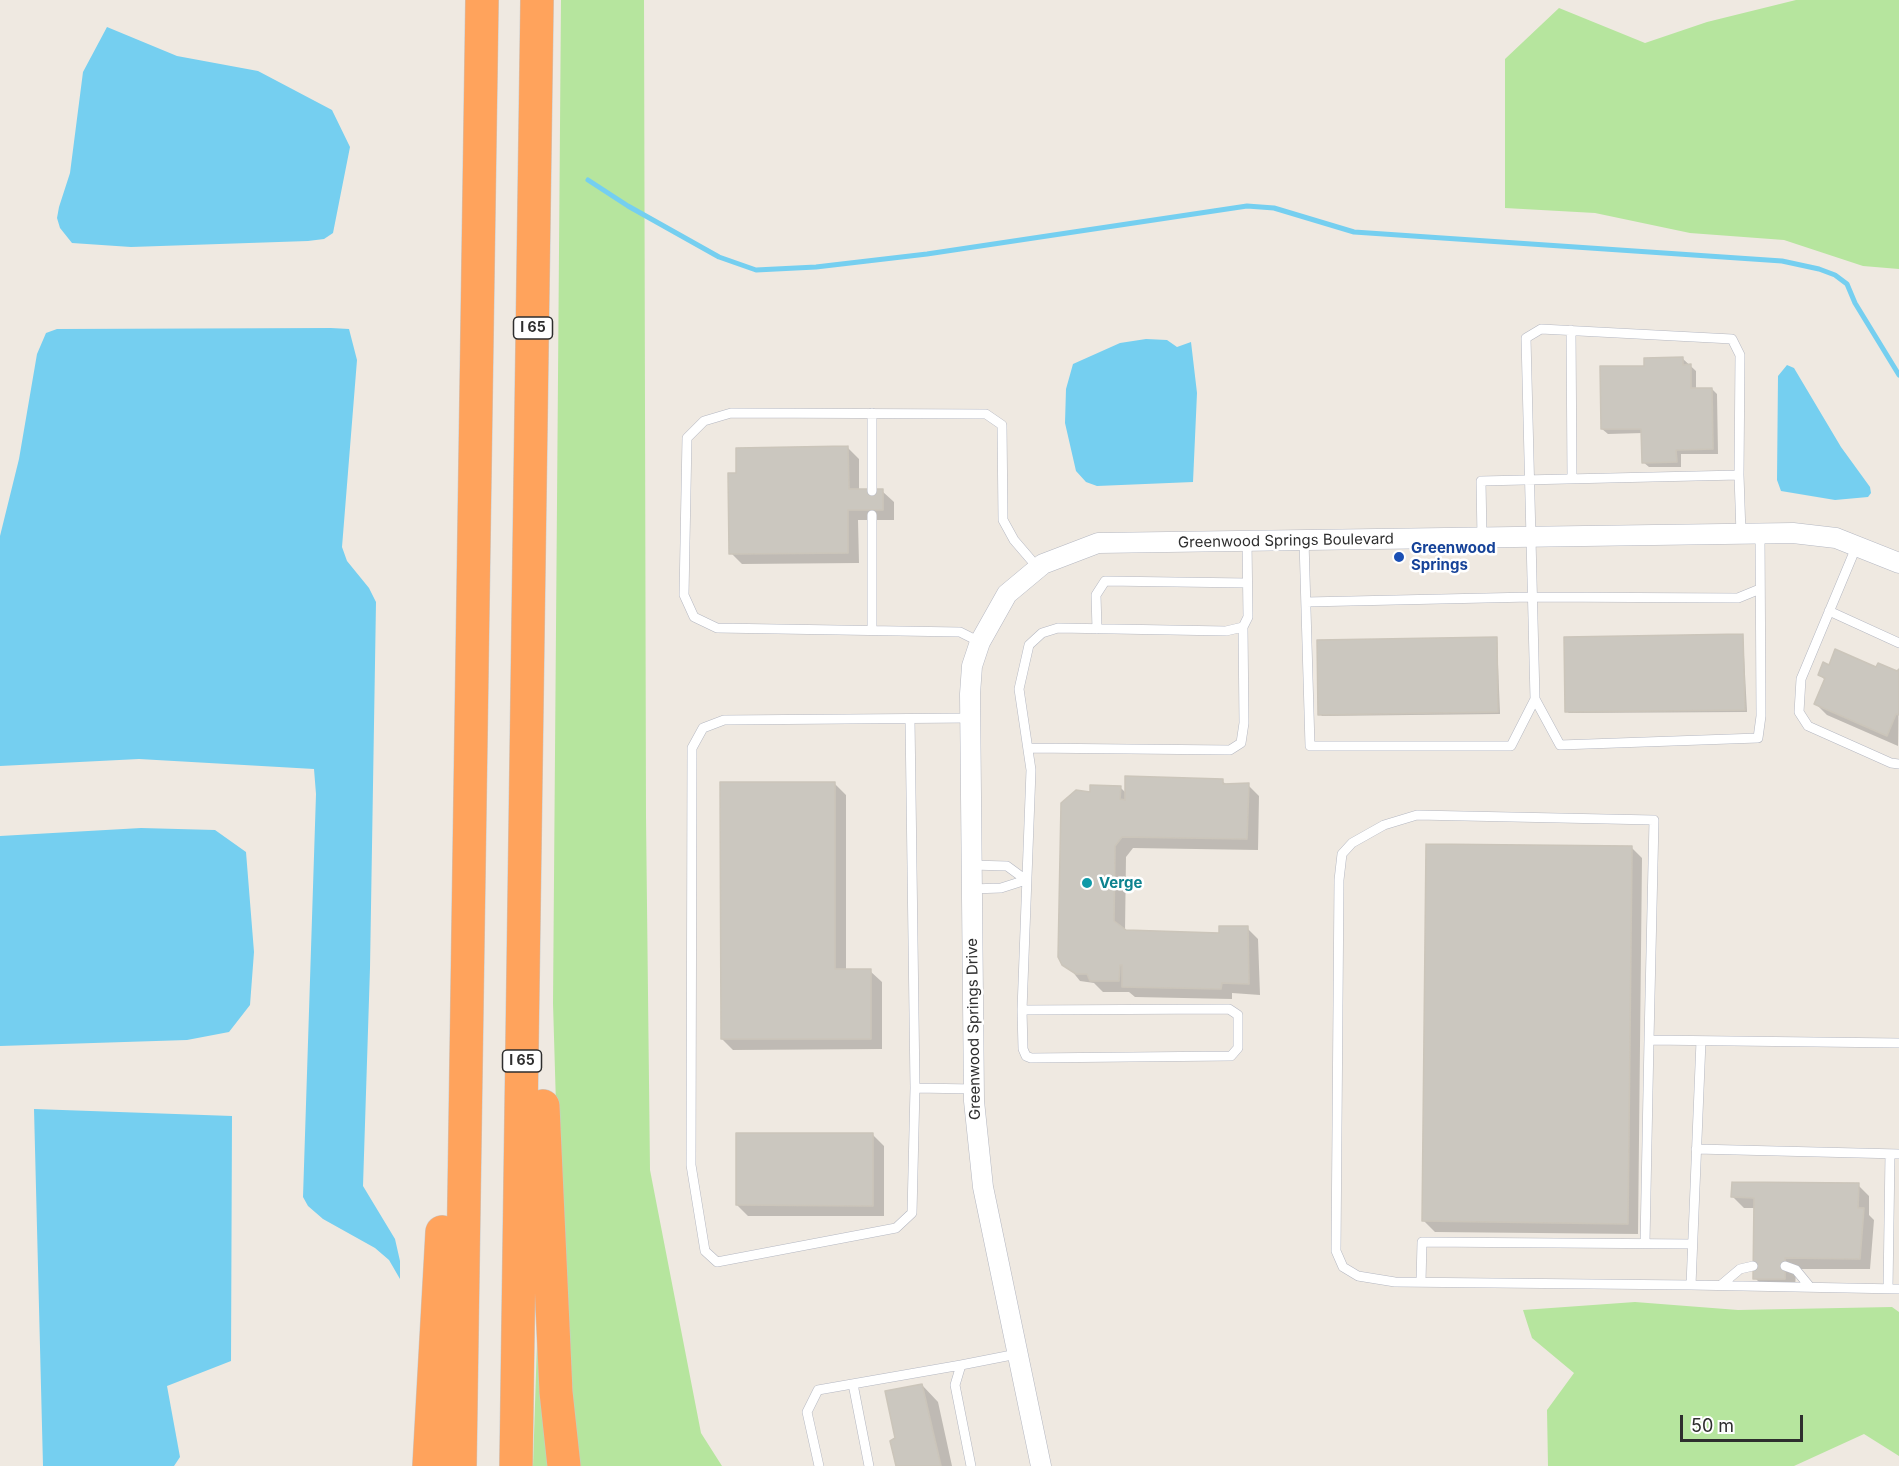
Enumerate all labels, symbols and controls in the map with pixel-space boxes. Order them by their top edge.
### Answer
road number: I 65 [514,317,552,339]
street label: Greenwood Springs Boulevard [1178,530,1394,552]
place label: Greenwood Springs [1411,539,1496,574]
marker: Greenwood Springs [1392,550,1406,564]
place label: Verge [1099,874,1142,892]
marker: Verge [1080,876,1094,890]
street label: Greenwood Springs Drive [963,938,985,1120]
road number: I 65 [502,1050,542,1072]
scale bar [1683,1403,1806,1441]
text: 50 m [1691,1415,1734,1436]

